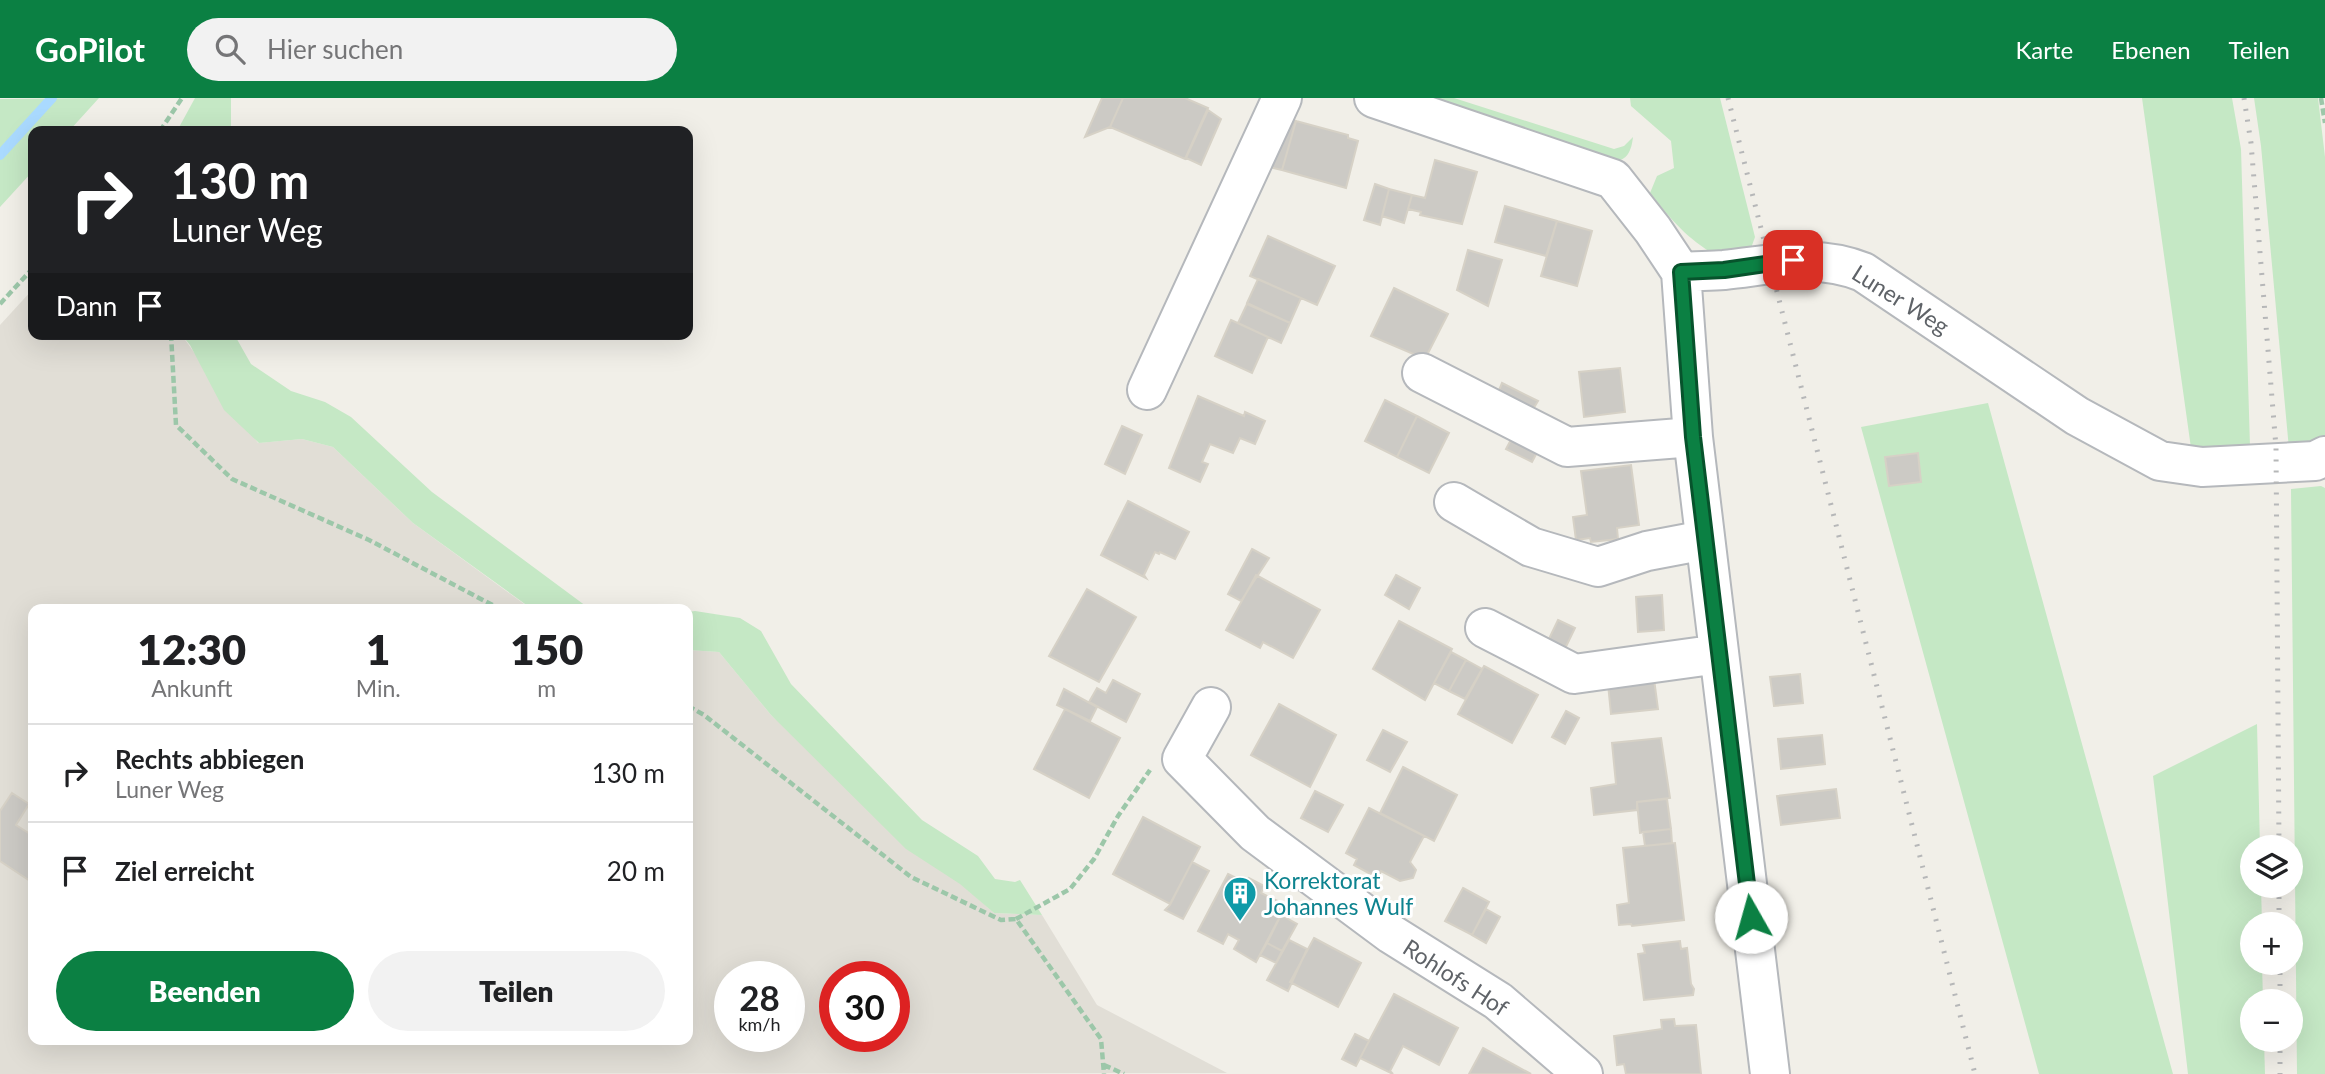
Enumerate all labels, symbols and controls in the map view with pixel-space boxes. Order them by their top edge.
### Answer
search box [187,18,677,81]
text: GoPilot [35,29,145,69]
icon: search [211,30,249,68]
text: Hier suchen [267,33,403,65]
text: Karte [2016,35,2073,64]
text: Ebenen [2111,35,2191,64]
text: Teilen [2229,35,2290,64]
text: 130 m [171,151,309,209]
icon: right [56,154,147,245]
text: Luner Weg [171,210,323,249]
pin [1763,230,1823,290]
icon: arrive [1774,241,1812,279]
street label: Luner Weg [1847,258,1955,340]
icon: arrive [131,287,169,325]
text: Dann [56,290,117,322]
text: 12:30 [138,624,246,674]
text: 1 [366,624,390,674]
text: 150 [510,624,583,674]
text: Ankunft [151,674,233,702]
text: Min. [356,674,401,702]
text: m [537,674,556,702]
text: Rechts abbiegen [115,743,304,775]
icon: right [56,754,94,792]
text: 130 m [592,757,665,789]
text: Luner Weg [115,775,224,803]
map controls [2240,835,2303,1052]
button: layers [2240,835,2303,898]
icon: arrive [56,852,94,890]
text: Ziel erreicht [115,855,254,887]
text: 20 m [607,855,665,887]
place label: Korrektorat Johannes Wulf [1264,866,1413,920]
building icon: Korrektorat Johannes Wulf [1221,874,1259,923]
position arrow [1714,880,1788,954]
button: + [2240,912,2303,975]
street label: Rohlofs Hof [1398,933,1514,1021]
button: Beenden [56,951,354,1031]
button: Teilen [368,951,665,1031]
speed limit sign: 30 [819,961,910,1052]
text: 28 [739,976,780,1018]
button: − [2240,989,2303,1052]
text: km/h [738,1013,781,1035]

